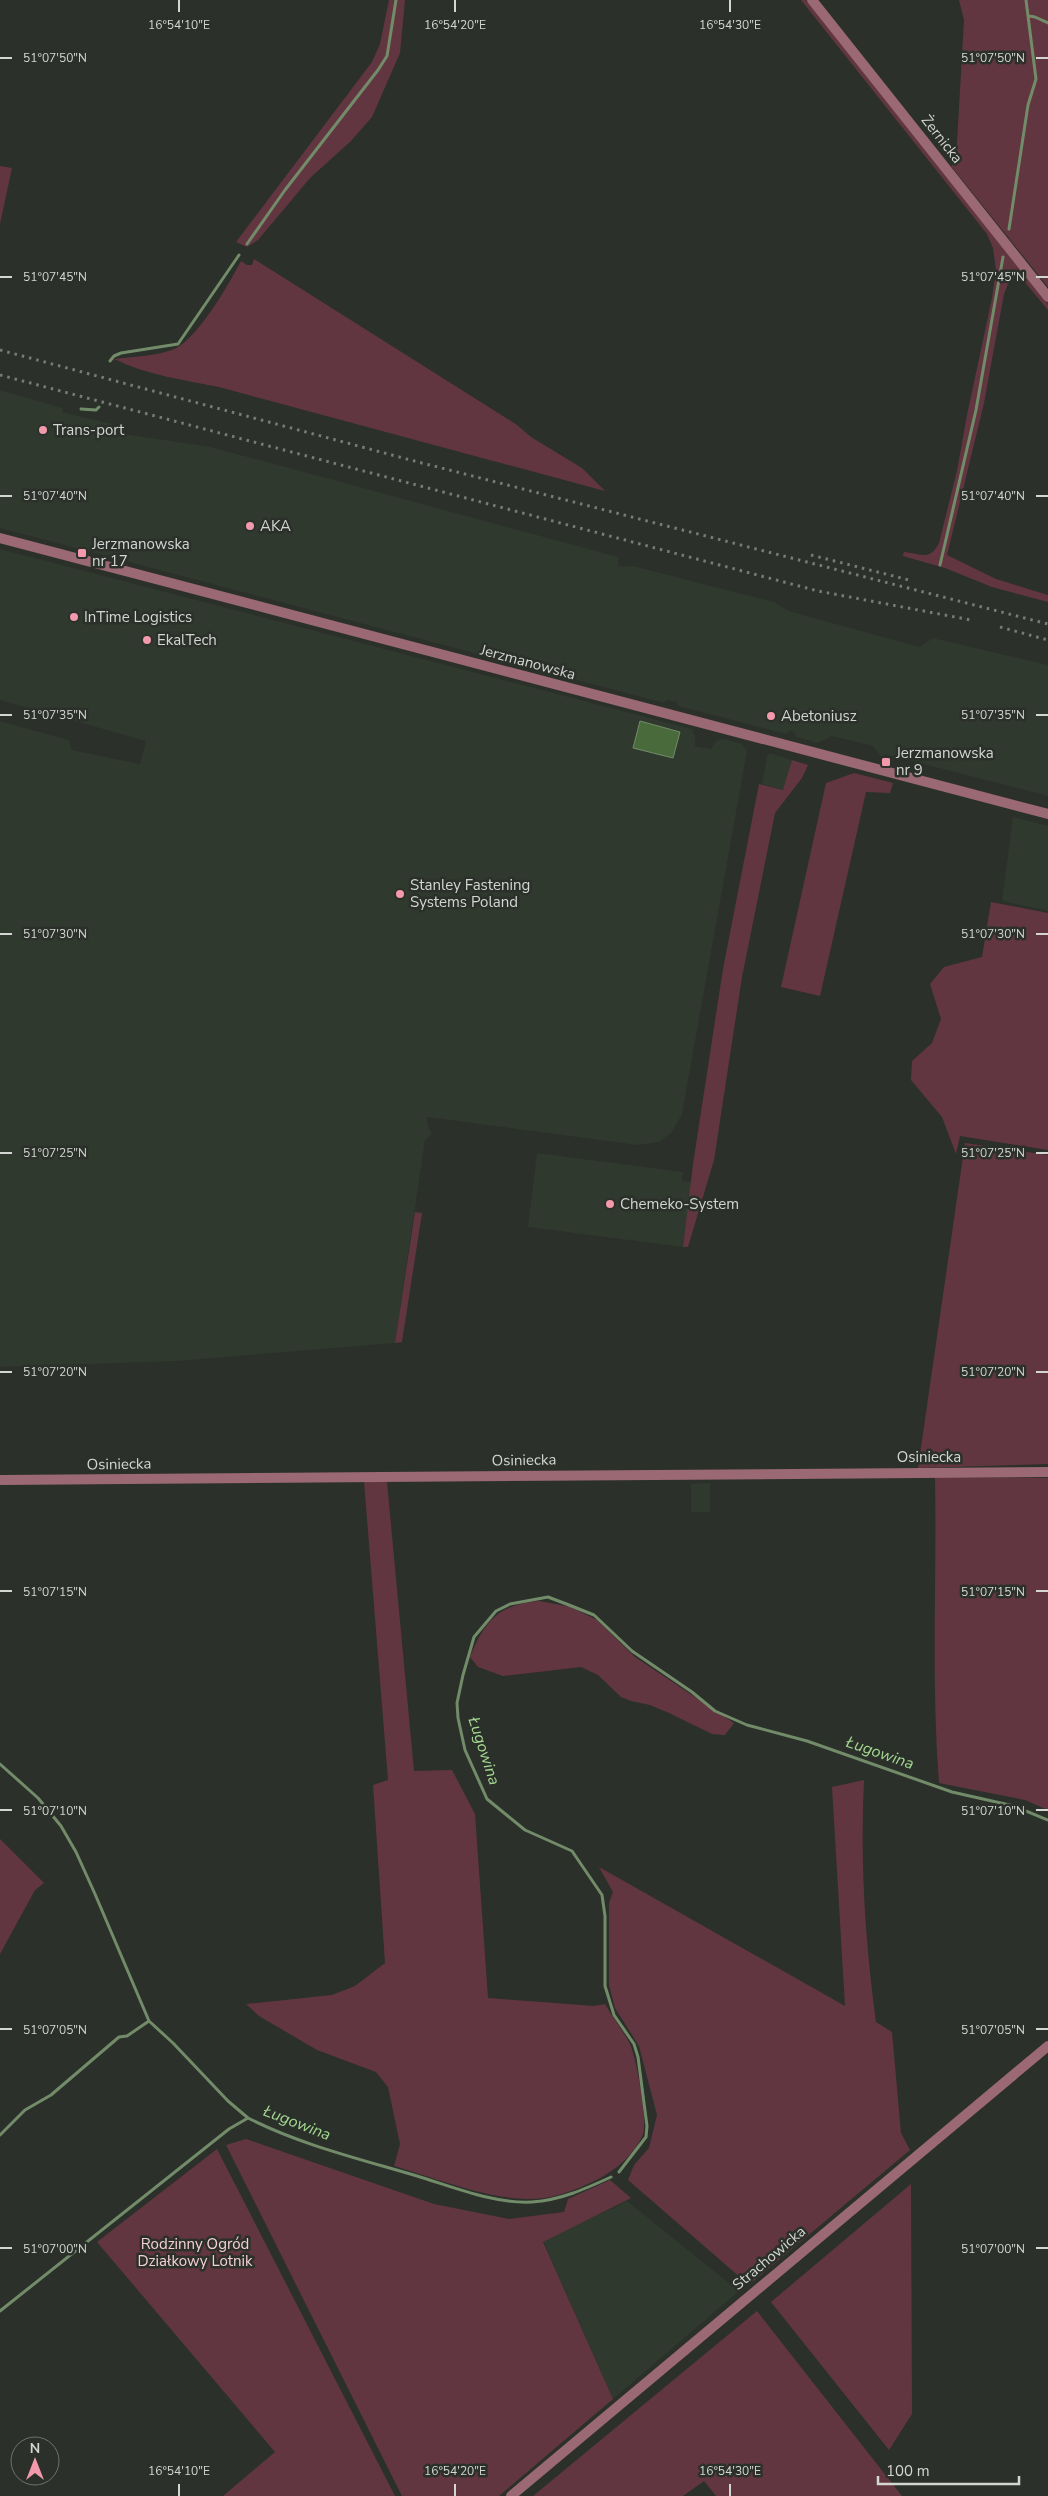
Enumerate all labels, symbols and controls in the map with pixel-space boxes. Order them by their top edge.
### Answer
text: 16°54'10"E [148,17,210,33]
text: 16°54'20"E [424,17,486,33]
text: 16°54'30"E [699,17,761,33]
text: 51°07'50"N [23,50,87,66]
text: 51°07'50"N [961,50,1025,66]
street label: Żernicka [917,111,967,167]
text: 51°07'45"N [23,269,87,285]
text: 51°07'45"N [961,269,1025,285]
place label: Trans-port [53,420,125,440]
marker: Trans-port [37,424,49,436]
text: 51°07'40"N [23,488,87,504]
text: 51°07'40"N [961,488,1025,504]
place label: AKA [260,516,291,536]
marker: AKA [244,520,256,532]
place label: Jerzmanowska nr 17 [91,534,190,571]
marker: Jerzmanowska nr 17 [76,547,88,559]
place label: InTime Logistics [84,607,192,627]
marker: InTime Logistics [68,611,80,623]
place label: EkalTech [157,630,217,650]
marker: EkalTech [141,634,153,646]
street label: Jerzmanowska [477,639,578,684]
place label: Abetoniusz [781,706,857,726]
text: 51°07'35"N [23,707,87,723]
text: 51°07'35"N [961,707,1025,723]
marker: Abetoniusz [765,710,777,722]
place label: Jerzmanowska nr 9 [895,743,994,780]
marker: Jerzmanowska nr 9 [880,756,892,768]
place label: Stanley Fastening Systems Poland [410,875,530,912]
marker: Stanley Fastening Systems Poland [394,888,406,900]
text: 51°07'30"N [23,926,87,942]
text: 51°07'30"N [961,926,1025,942]
text: 51°07'25"N [23,1145,87,1161]
text: 51°07'25"N [961,1145,1025,1161]
place label: Chemeko-System [620,1194,739,1214]
marker: Chemeko-System [604,1198,616,1210]
text: 51°07'20"N [23,1364,87,1380]
text: 51°07'20"N [961,1364,1025,1380]
street label: Osiniecka [897,1447,961,1467]
street label: Osiniecka [492,1449,556,1471]
street label: Osiniecka [87,1453,151,1475]
text: 51°07'15"N [23,1584,87,1600]
text: 51°07'15"N [961,1584,1025,1600]
water label: Ługowina [462,1713,505,1788]
water label: Ługowina [842,1731,917,1775]
text: 51°07'10"N [23,1803,87,1819]
text: 51°07'10"N [961,1803,1025,1819]
text: 51°07'05"N [23,2022,87,2038]
text: 51°07'05"N [961,2022,1025,2038]
water label: Ługowina [259,2100,334,2146]
street label: Strachowicka [728,2221,810,2295]
park label: Rodzinny Ogród Działkowy Lotnik [137,2234,253,2271]
text: 51°07'00"N [23,2241,87,2257]
text: 51°07'00"N [961,2241,1025,2257]
north arrow [10,2436,60,2486]
text: N [30,2439,40,2458]
scale bar [878,2454,1019,2486]
text: 100 m [886,2461,930,2481]
text: 16°54'10"E [148,2463,210,2479]
text: 16°54'20"E [424,2463,486,2479]
text: 16°54'30"E [699,2463,761,2479]

